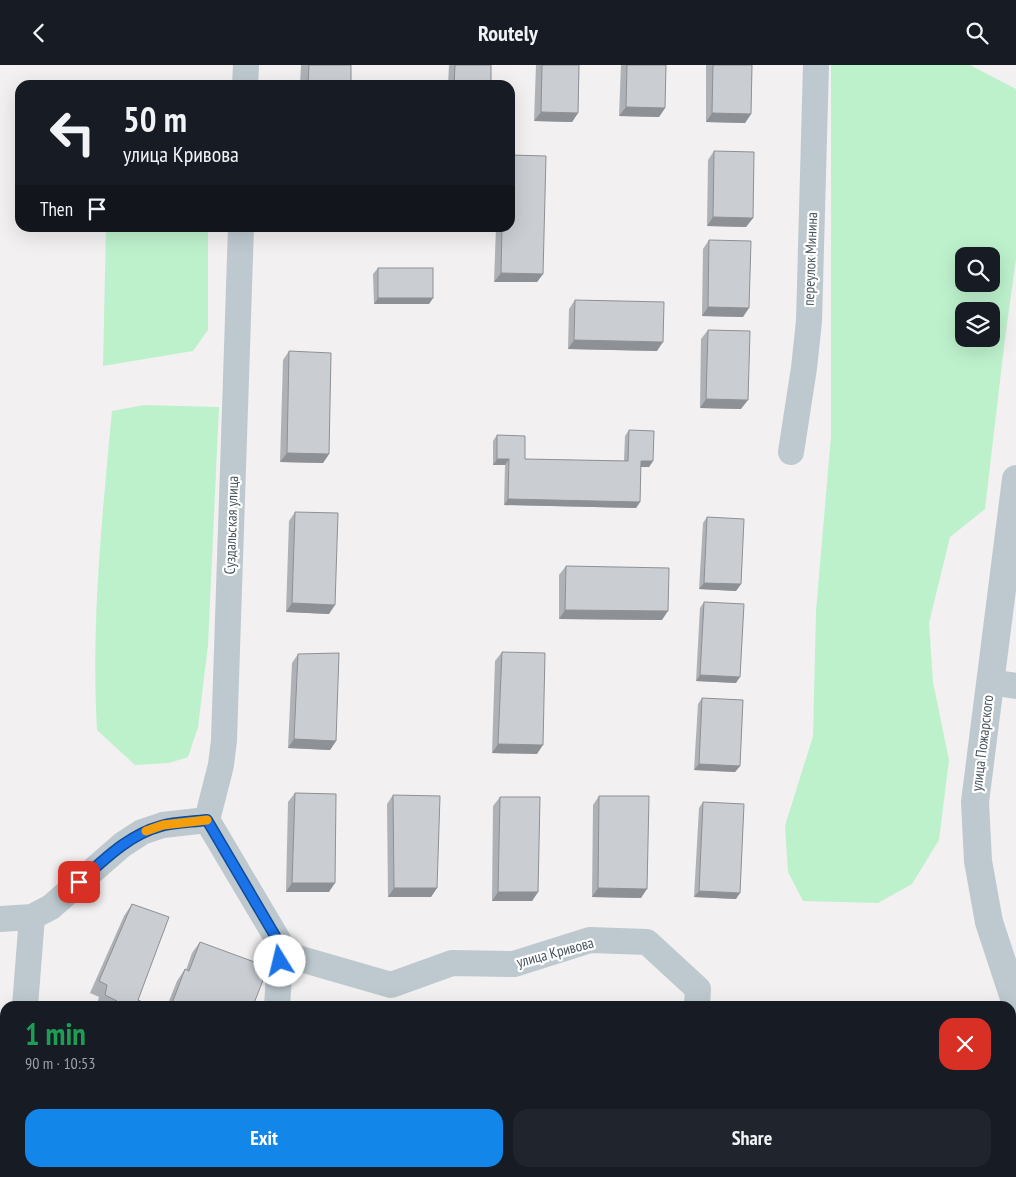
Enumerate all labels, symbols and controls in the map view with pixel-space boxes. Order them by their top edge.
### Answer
icon: back [25,19,53,47]
text: Routely [478,19,538,47]
icon: search [963,19,991,47]
text: 50 m [123,96,187,142]
icon: left [40,100,105,165]
text: улица Кривова [123,140,239,168]
icon: arrive [83,195,111,223]
text: Then [40,197,73,221]
street label: переулок Минина [799,212,821,306]
map controls [955,247,1000,347]
button: search [955,247,1000,292]
button: layers [955,302,1000,347]
street label: Суздальская улица [220,475,242,575]
street label: улица Пожарского [967,694,997,792]
pin [58,861,100,903]
icon: arrive [65,868,93,896]
street label: улица Кривова [514,933,596,971]
position arrow [253,934,305,986]
text: 1 min [25,1014,86,1053]
button: close [939,1018,991,1070]
text: 90 m · 10:53 [25,1053,96,1073]
button: Exit [25,1109,503,1167]
button: Share [513,1109,991,1167]

